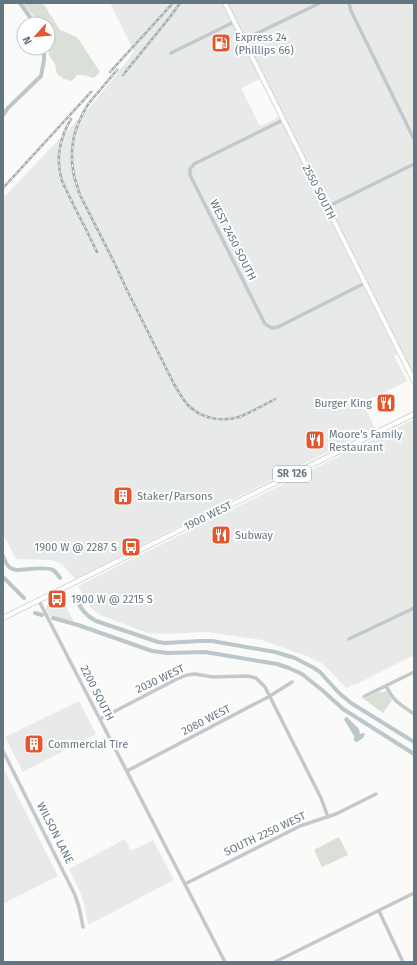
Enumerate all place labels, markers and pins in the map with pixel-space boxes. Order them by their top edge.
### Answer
place label: Express 24 (Phillips 66) [235,31,294,57]
fuel station icon: Express 24 (Phillips 66) [210,32,232,54]
restaurant icon: Burger King [375,392,397,414]
place label: Burger King [314,397,372,410]
place label: Moore's Family Restaurant [329,428,403,454]
restaurant icon: Moore's Family Restaurant [304,429,326,451]
building icon: Staker/Parsons [112,485,134,507]
place label: Staker/Parsons [137,490,213,503]
restaurant icon: Subway [210,524,232,546]
place label: Subway [235,529,274,542]
bus stop icon: 1900 W @ 2287 S [120,536,142,558]
place label: 1900 W @ 2287 S [35,541,117,554]
bus stop icon: 1900 W @ 2215 S [46,588,68,610]
place label: 1900 W @ 2215 S [71,593,153,606]
building icon: Commercial Tire [23,733,45,755]
place label: Commercial Tire [48,738,128,751]

